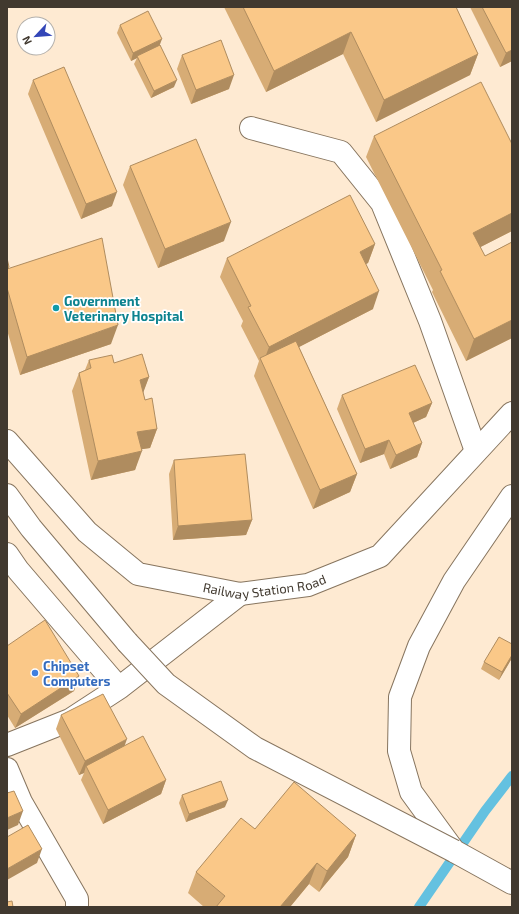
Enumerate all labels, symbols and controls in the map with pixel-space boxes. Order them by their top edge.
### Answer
north arrow [16,16,56,56]
text: N [19,34,34,47]
place label: Government Veterinary Hospital [64,293,184,324]
marker: Government Veterinary Hospital [51,303,61,313]
street label: Railway Station Road [202,571,328,602]
place label: Chipset Computers [43,658,110,689]
marker: Chipset Computers [30,668,40,678]

